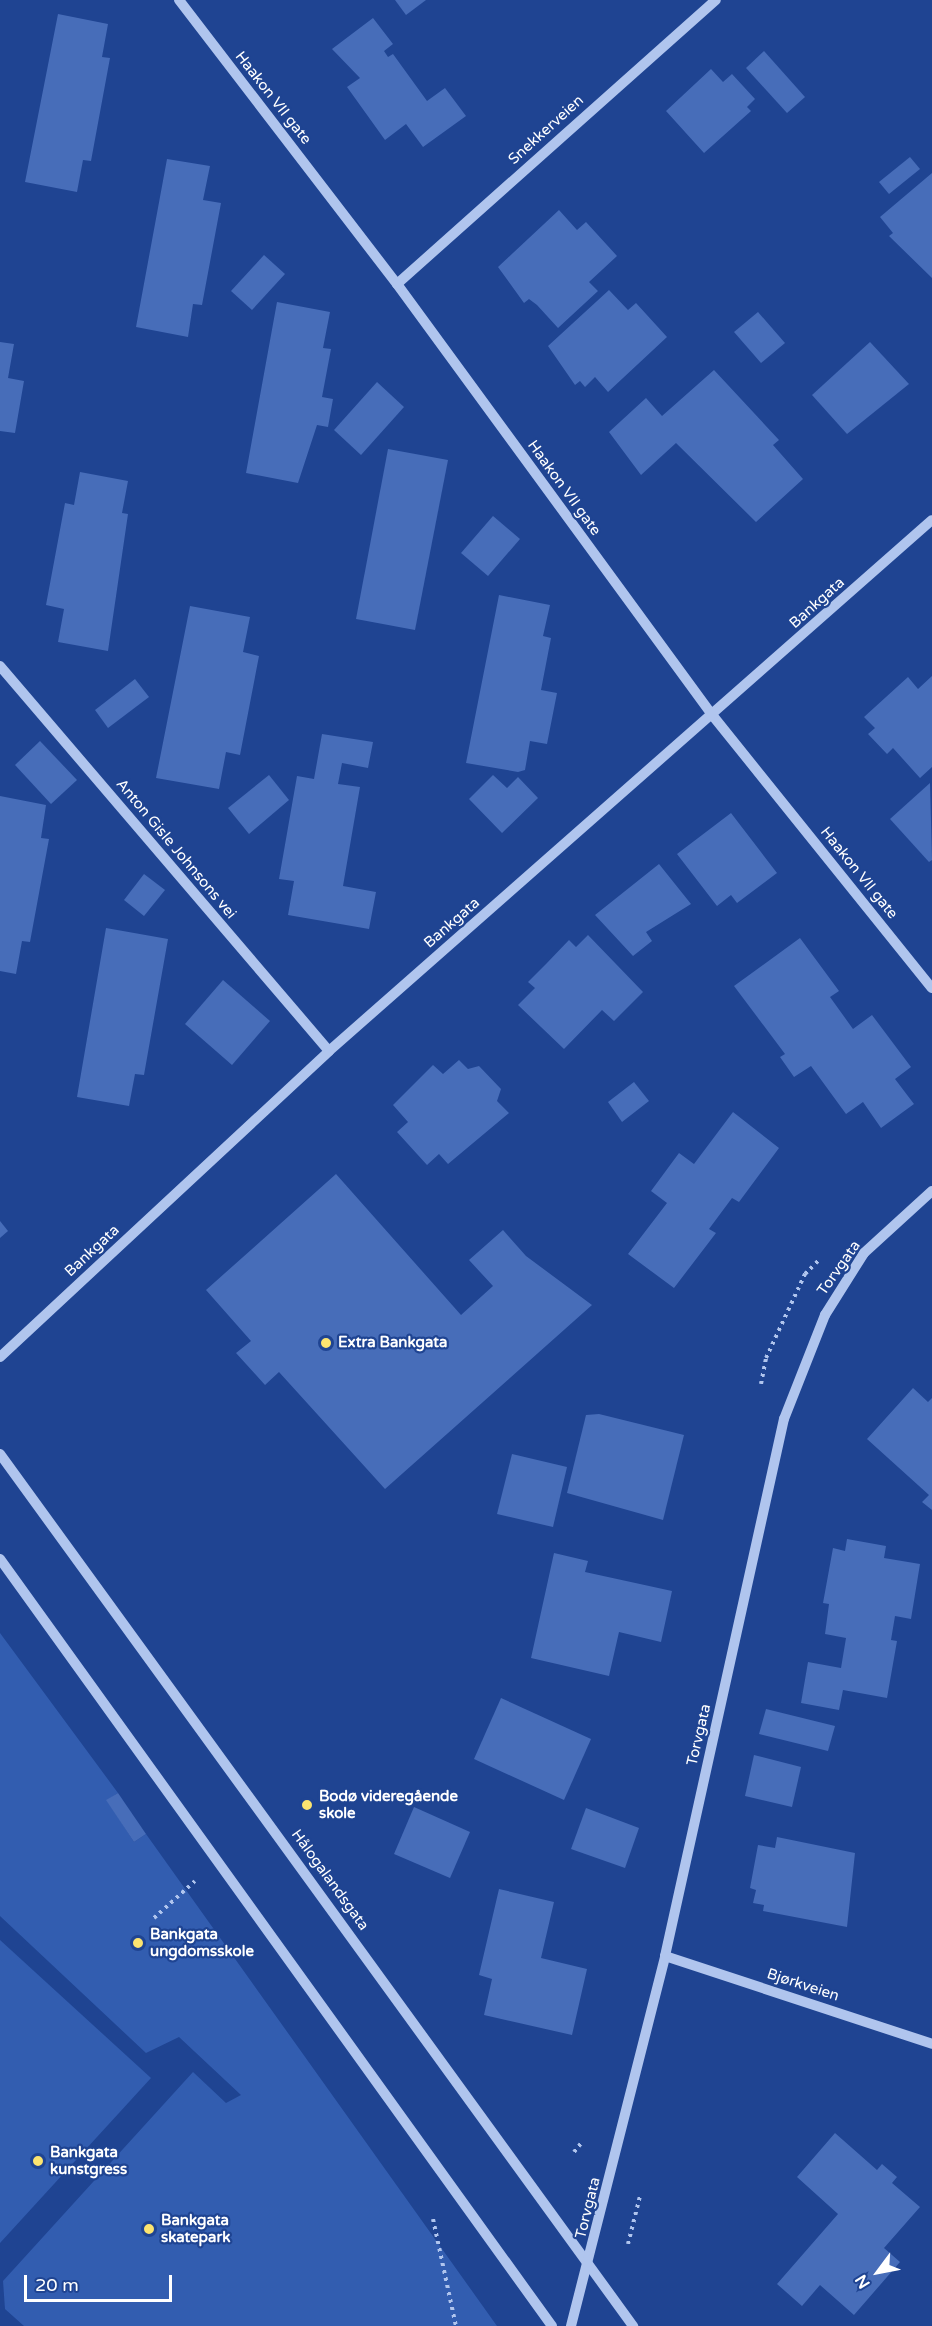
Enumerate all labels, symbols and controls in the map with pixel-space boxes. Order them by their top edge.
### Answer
street label: Haakon VII gate [231,48,315,148]
street label: Snekkerveien [505,92,587,168]
street label: Haakon VII gate [523,437,605,539]
street label: Bankgata [786,574,848,632]
street label: Anton Gisle Johnsons vei [112,775,240,923]
street label: Haakon VII gate [816,823,902,923]
street label: Bankgata [420,894,484,952]
street label: Bankgata [61,1221,123,1281]
street label: Torvgata [814,1237,864,1299]
place label: Extra Bankgata [338,1334,447,1352]
marker: Extra Bankgata [319,1336,333,1350]
street label: Torvgata [683,1702,715,1768]
place label: Bodø videregående skole [319,1787,458,1822]
marker: Bodø videregående skole [300,1798,314,1812]
street label: Hålogalandsgata [287,1826,373,1934]
place label: Bankgata ungdomsskole [150,1925,254,1960]
marker: Bankgata ungdomsskole [131,1936,145,1950]
street label: Bjørkveien [765,1965,841,2005]
place label: Bankgata kunstgress [50,2143,127,2178]
marker: Bankgata kunstgress [31,2154,45,2168]
street label: Torvgata [572,2175,604,2241]
place label: Bankgata skatepark [161,2211,230,2246]
marker: Bankgata skatepark [142,2222,156,2236]
north arrow [848,2242,908,2302]
scale bar [27,2263,176,2301]
text: N [851,2271,875,2292]
text: 20 m [35,2274,79,2296]

